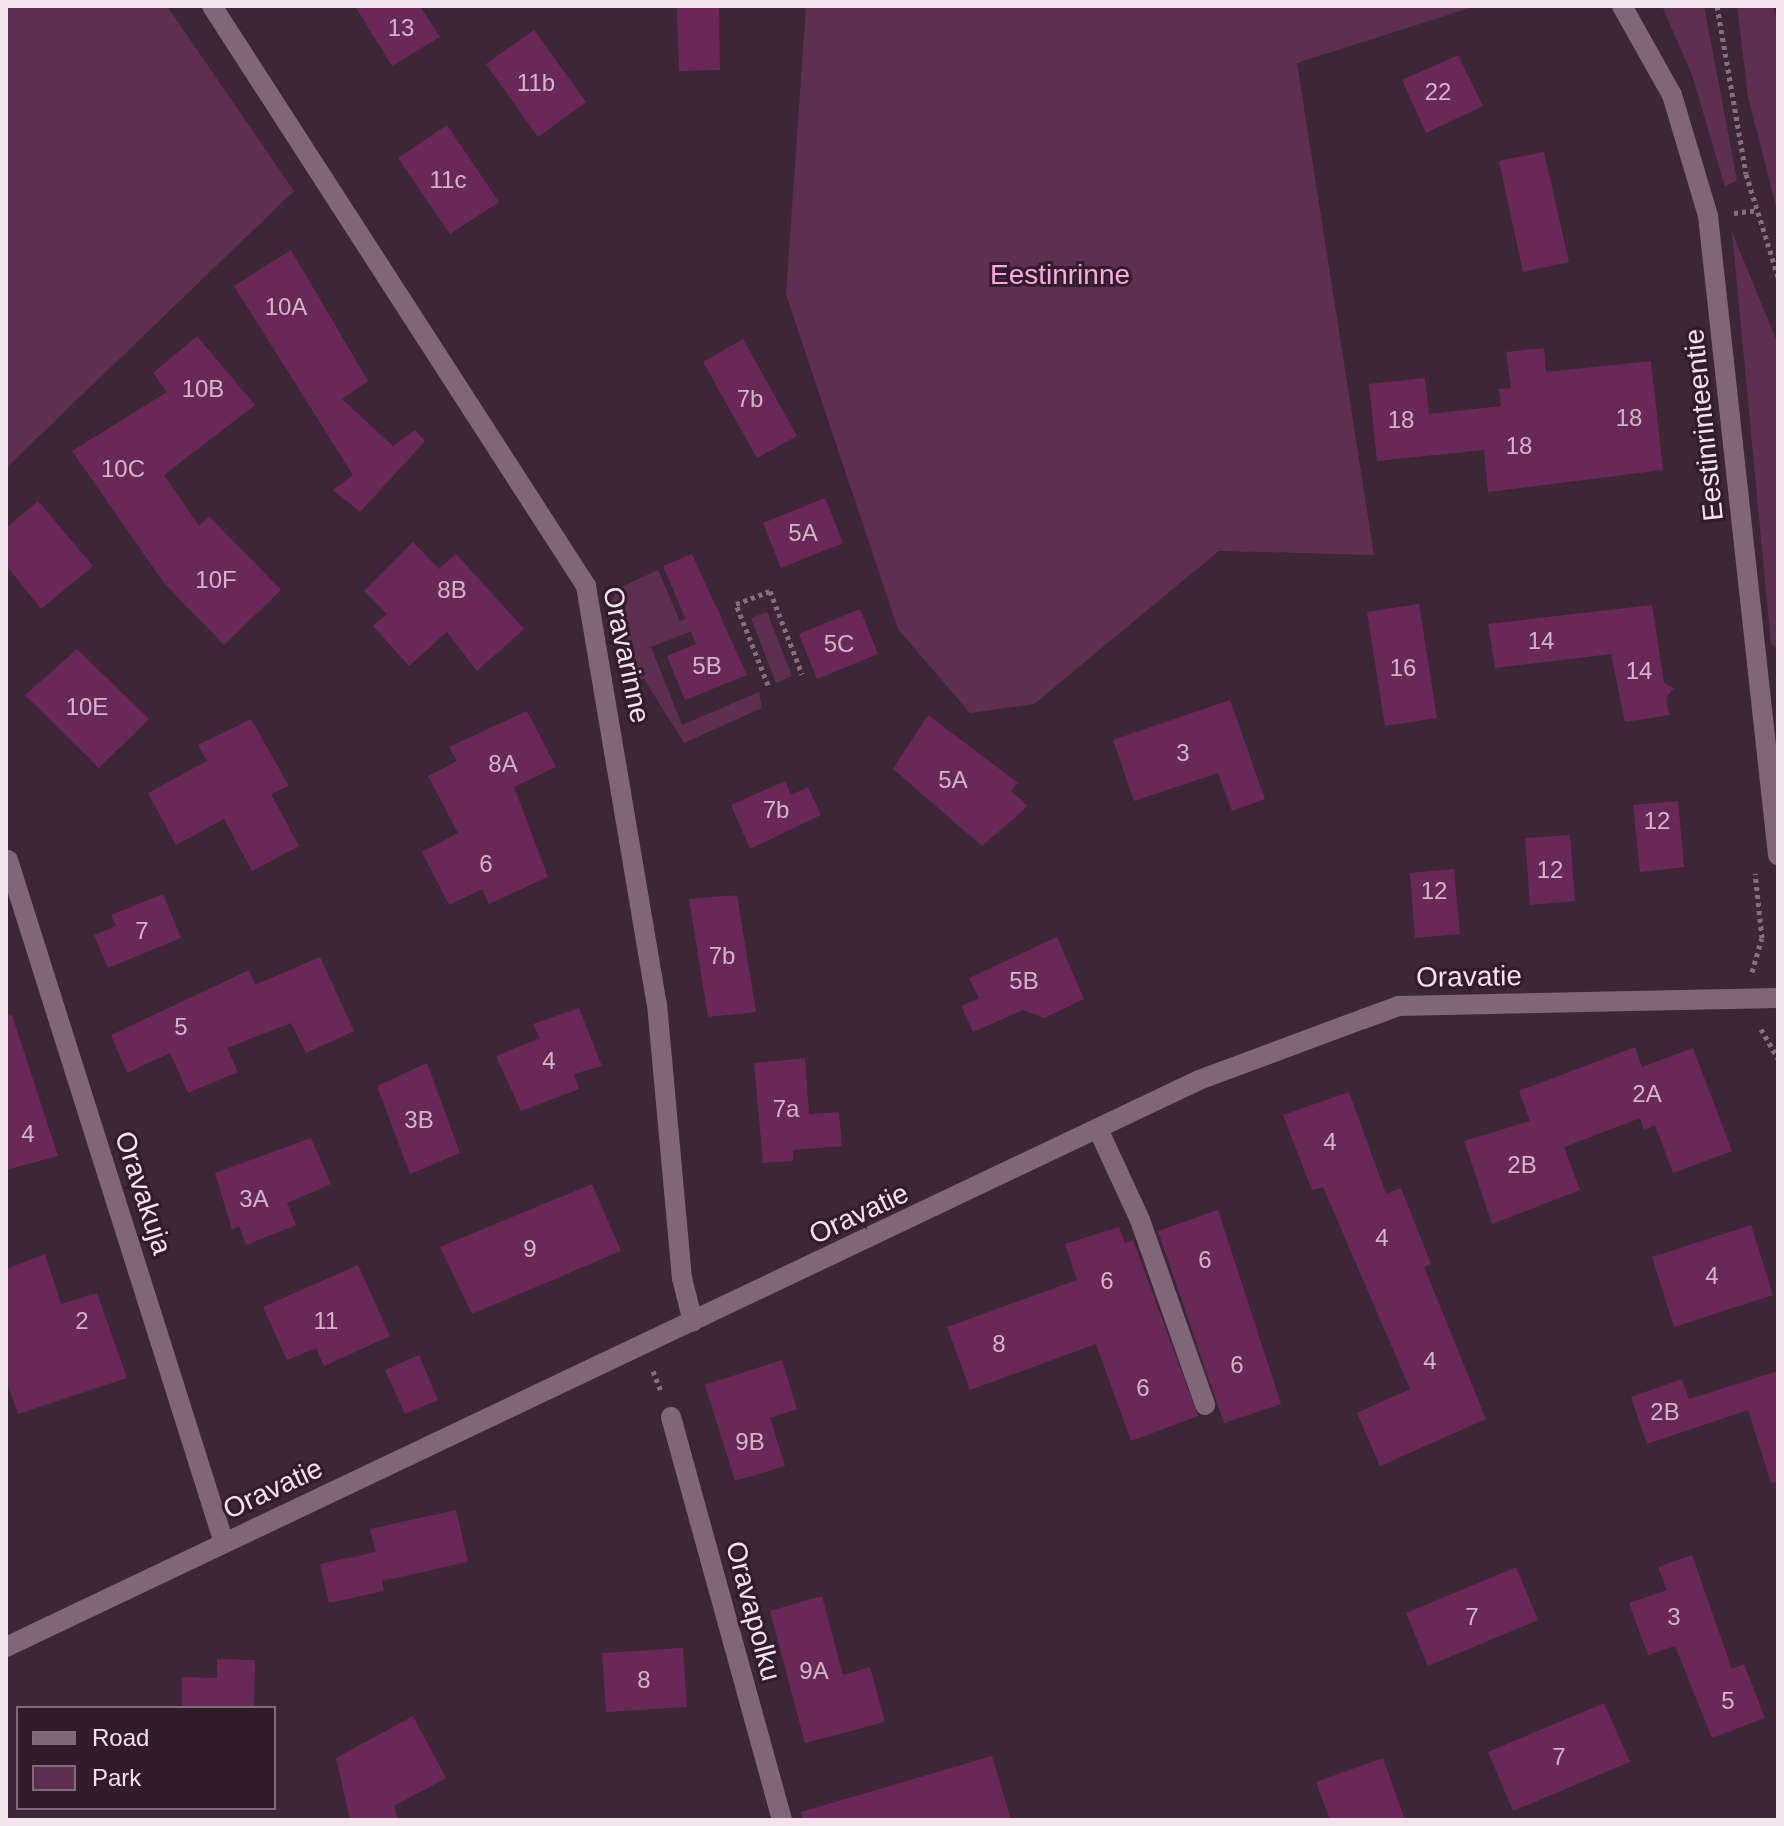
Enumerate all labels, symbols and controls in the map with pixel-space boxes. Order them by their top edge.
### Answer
house number: 13 [388,14,414,42]
house number: 11b [517,69,555,97]
house number: 22 [1425,78,1451,106]
house number: 11c [430,166,466,194]
park label: Eestinrinne [990,258,1130,292]
house number: 10A [265,293,307,321]
street label: Eestinrinteentie [1677,327,1731,523]
house number: 10B [182,375,224,403]
house number: 7b [737,385,763,413]
house number: 18 [1616,404,1642,432]
house number: 18 [1388,406,1414,434]
house number: 18 [1506,432,1532,460]
house number: 10C [101,455,145,483]
house number: 5A [788,519,818,547]
house number: 10F [195,566,237,594]
house number: 8B [437,576,467,604]
street label: Oravarinne [595,584,657,726]
house number: 14 [1528,627,1554,655]
house number: 5C [824,630,854,658]
house number: 5B [692,652,722,680]
house number: 16 [1390,654,1416,682]
house number: 14 [1626,657,1652,685]
house number: 10E [66,693,108,721]
house number: 3 [1176,739,1190,767]
house number: 8A [488,750,518,778]
house number: 5A [938,766,968,794]
house number: 7b [763,796,789,824]
house number: 12 [1644,807,1670,835]
house number: 6 [479,850,493,878]
house number: 12 [1537,856,1563,884]
house number: 12 [1421,877,1447,905]
house number: 7 [135,917,149,945]
house number: 7b [709,942,735,970]
street label: Oravatie [1416,959,1522,995]
house number: 5B [1009,967,1039,995]
house number: 5 [174,1013,188,1041]
house number: 4 [542,1047,556,1075]
house number: 2A [1632,1080,1662,1108]
house number: 7a [773,1095,799,1123]
house number: 3B [404,1106,434,1134]
house number: 4 [21,1120,35,1148]
street label: Oravakuja [107,1127,179,1259]
house number: 4 [1323,1128,1337,1156]
house number: 2B [1507,1151,1537,1179]
street label: Oravatie [804,1176,914,1252]
house number: 3A [239,1185,269,1213]
house number: 4 [1375,1224,1389,1252]
house number: 9 [523,1235,537,1263]
house number: 6 [1198,1246,1212,1274]
house number: 4 [1705,1262,1719,1290]
house number: 6 [1100,1267,1114,1295]
house number: 2 [75,1307,89,1335]
house number: 11 [314,1307,338,1335]
house number: 8 [992,1330,1006,1358]
house number: 4 [1423,1347,1437,1375]
house number: 6 [1230,1351,1244,1379]
house number: 6 [1136,1374,1150,1402]
house number: 2B [1650,1398,1680,1426]
house number: 9B [735,1428,765,1456]
street label: Oravatie [218,1451,328,1527]
street label: Oravapolku [718,1537,788,1685]
house number: 7 [1465,1603,1479,1631]
house number: 3 [1667,1603,1681,1631]
house number: 9A [799,1657,829,1685]
house number: 8 [637,1666,651,1694]
house number: 5 [1721,1687,1735,1715]
legend [16,1706,276,1810]
text: Road [92,1724,149,1751]
house number: 7 [1552,1743,1566,1771]
text: Park [92,1764,141,1791]

